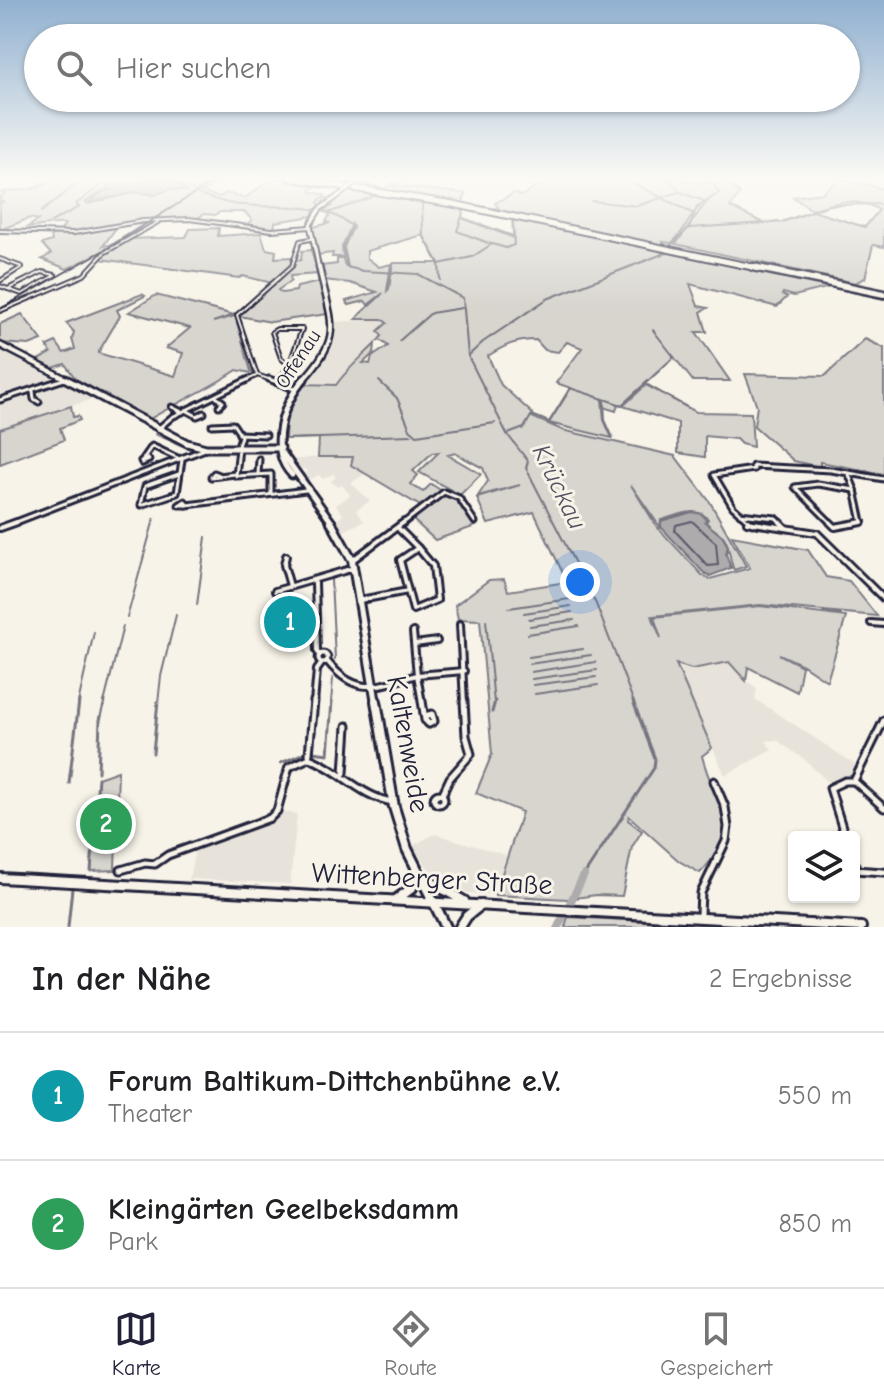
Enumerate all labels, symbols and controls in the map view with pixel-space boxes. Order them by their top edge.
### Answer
search box [24,24,860,112]
icon: search [52,46,96,90]
text: Hier suchen [116,51,271,86]
street label: Offenau [271,325,325,393]
water label: Krückau [526,440,592,534]
your location [560,562,600,602]
pin: 1 [264,592,316,652]
street label: Kaltenweide [380,673,436,815]
pin: 2 [80,794,132,854]
map controls [788,831,860,903]
button: layers [788,831,860,903]
street label: Wittenberger Straße [311,857,553,901]
text: In der Nähe [32,959,211,999]
text: 2 Ergebnisse [709,964,852,994]
text: Forum Baltikum-Dittchenbühne e.V. [108,1064,561,1099]
text: 1 [53,1081,63,1111]
text: 550 m [778,1081,852,1111]
text: Theater [108,1099,192,1129]
text: Kleingärten Geelbeksdamm [108,1192,459,1227]
text: 2 [52,1209,64,1239]
text: 850 m [778,1209,852,1239]
text: Park [108,1227,158,1257]
tab: Karte [112,1307,161,1381]
tab: Route [384,1307,437,1381]
tab: Gespeichert [660,1307,772,1381]

